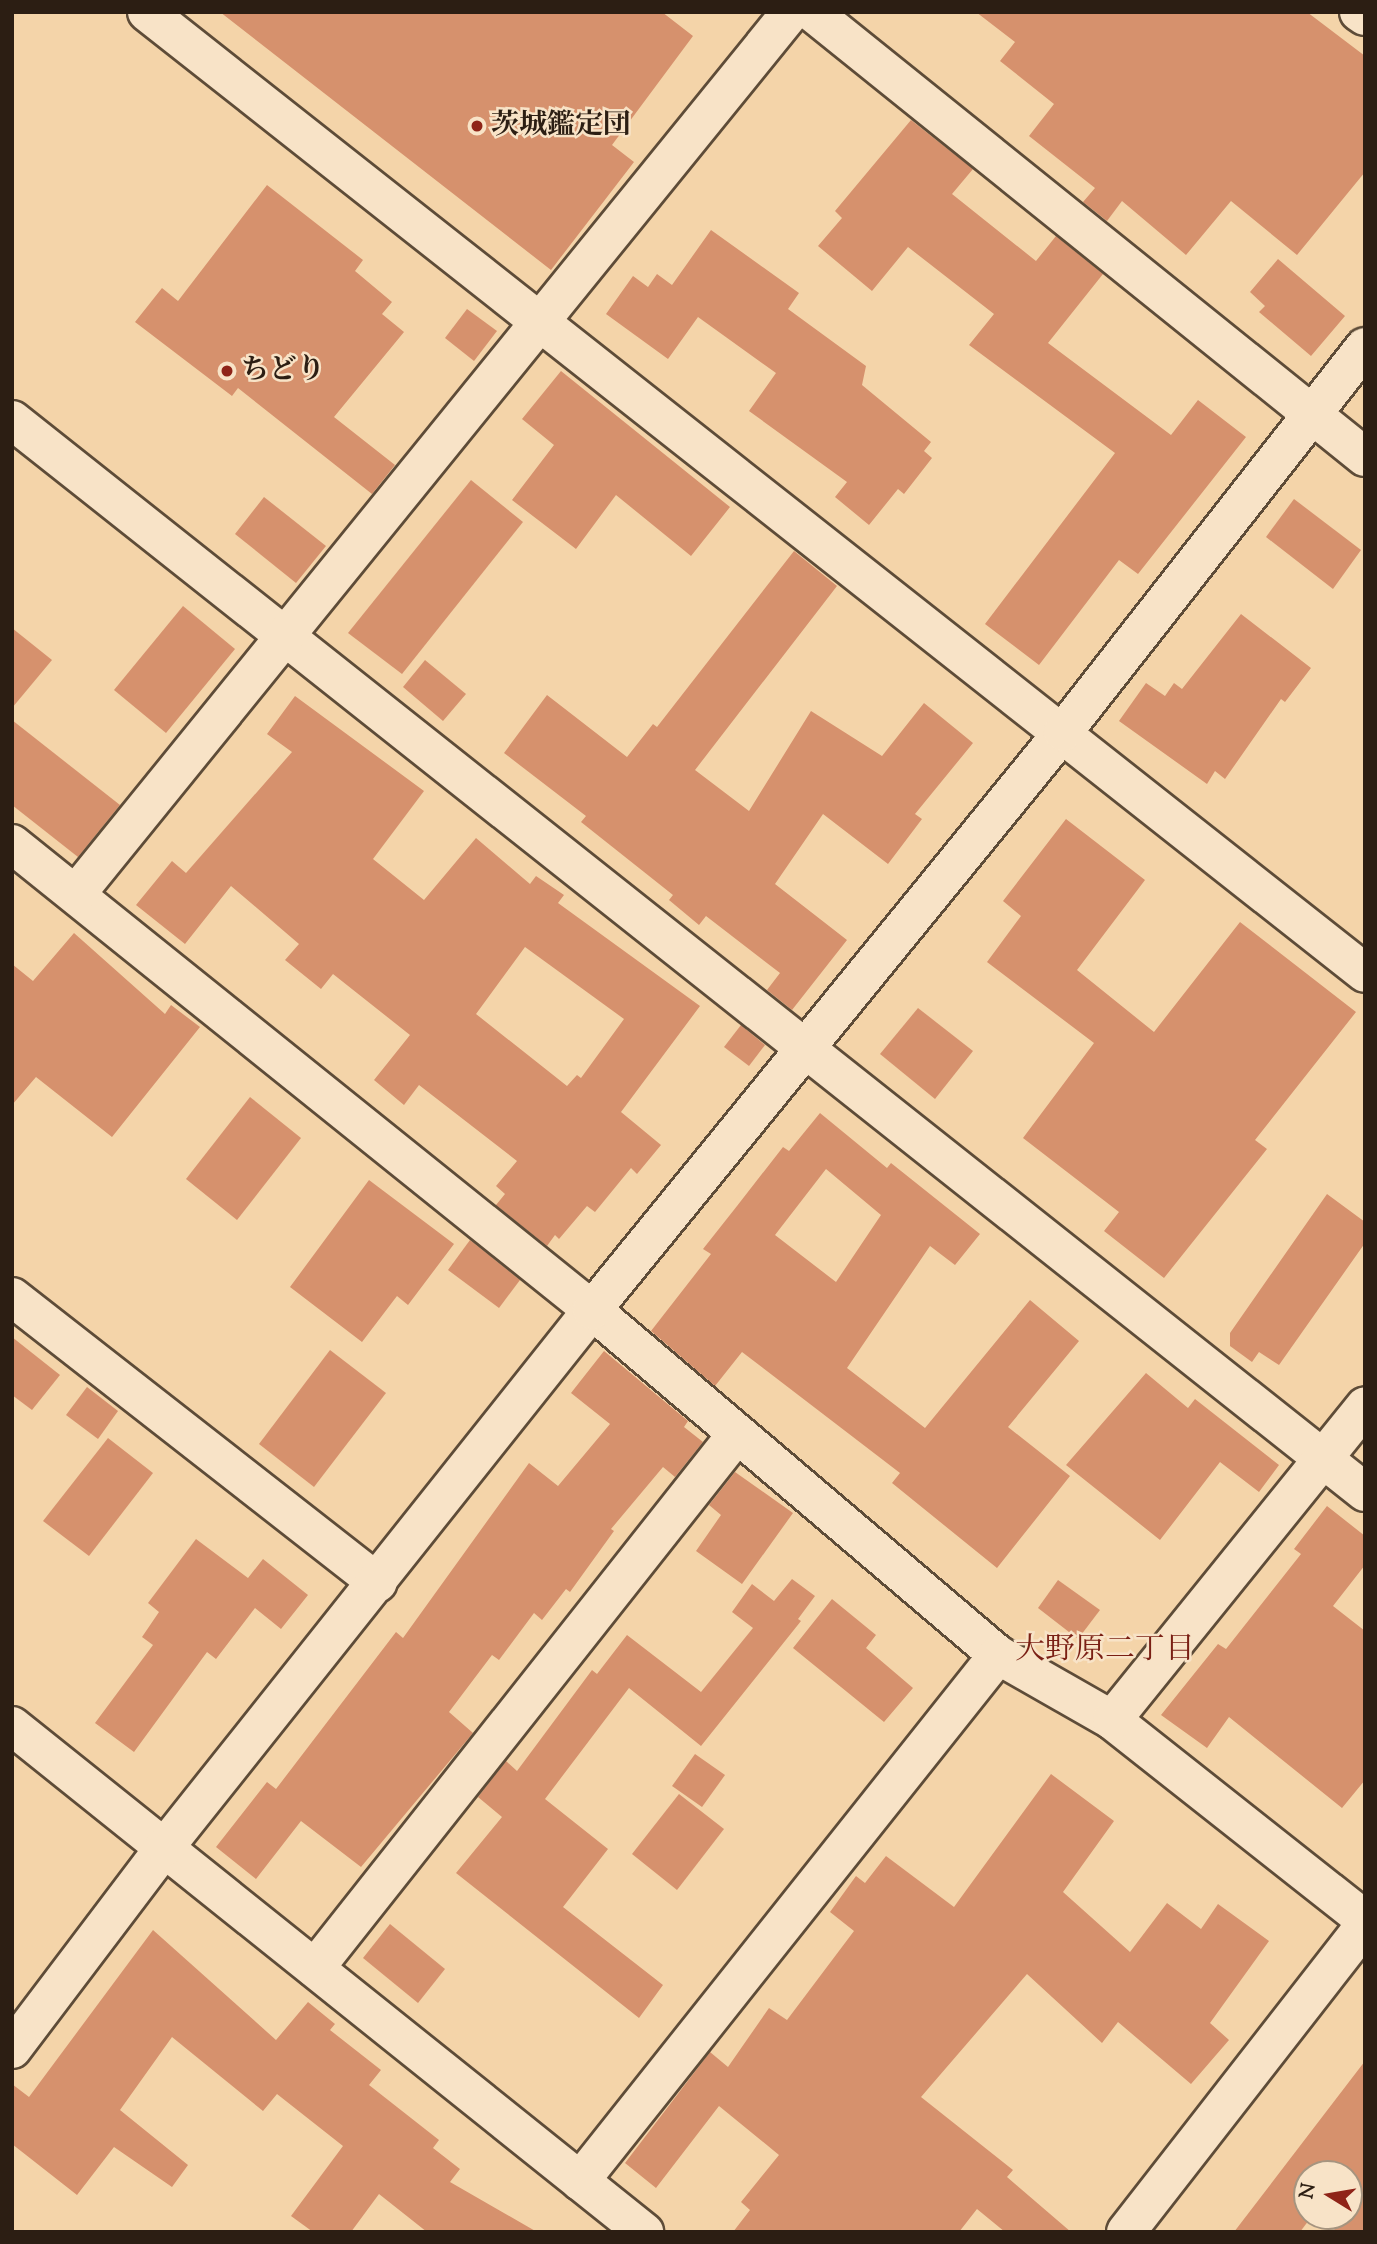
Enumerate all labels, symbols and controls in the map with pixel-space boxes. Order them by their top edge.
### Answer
place label: 茨城鑑定団 [491,109,631,143]
marker: 茨城鑑定団 [469,118,485,134]
place label: ちどり [241,354,325,388]
marker: ちどり [219,363,235,379]
district label: 大野原二丁目 [1015,1633,1195,1669]
north arrow [1293,2160,1363,2230]
text: N [1294,2181,1324,2201]

